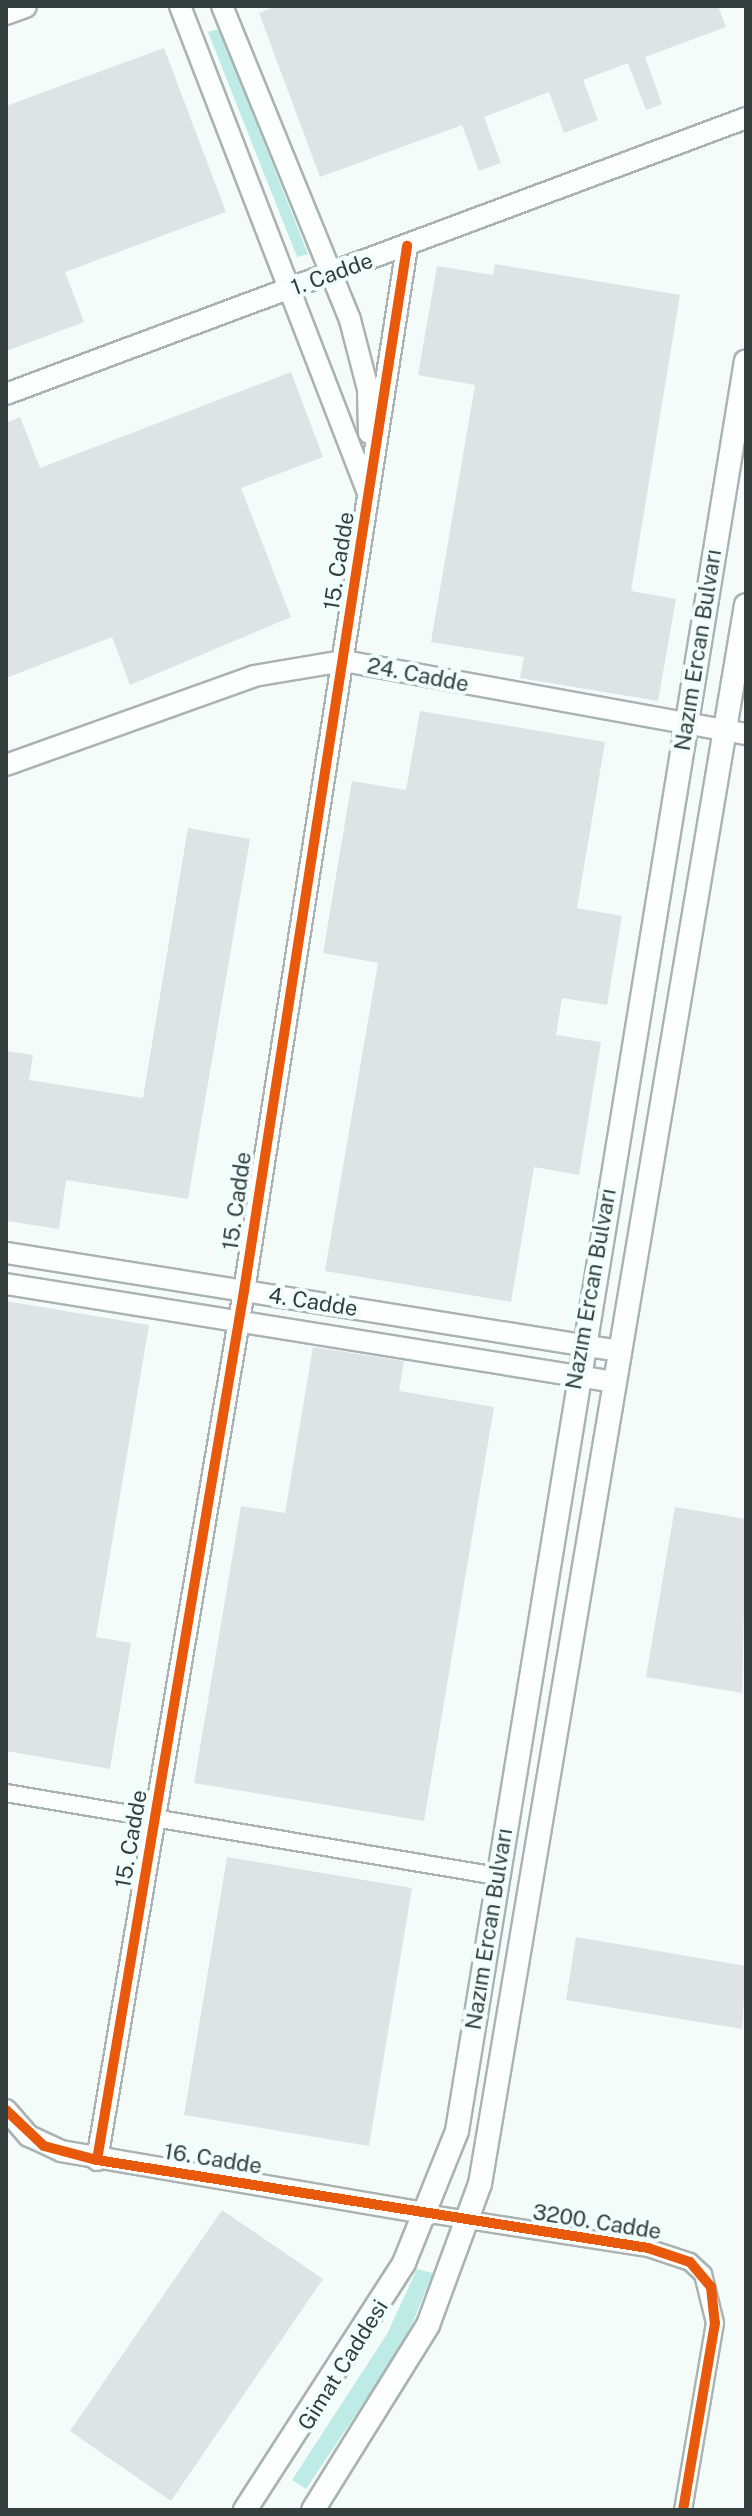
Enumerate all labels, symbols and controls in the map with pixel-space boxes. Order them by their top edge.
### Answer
street label: 1. Cadde [287,247,377,301]
street label: 15. Cadde [318,510,360,612]
street label: Nazım Ercan Bulvarı [669,547,727,753]
street label: 24. Cadde [365,652,471,698]
street label: 15. Cadde [217,1150,257,1252]
street label: Nazım Ercan Bulvarı [560,1186,622,1392]
street label: 4. Cadde [266,1282,360,1322]
street label: 15. Cadde [109,1788,153,1890]
street label: Nazım Ercan Bulvarı [460,1826,518,2032]
street label: 16. Cadde [162,2138,264,2180]
street label: 3200. Cadde [531,2199,663,2245]
street label: Gimat Caddesi [292,2295,394,2435]

